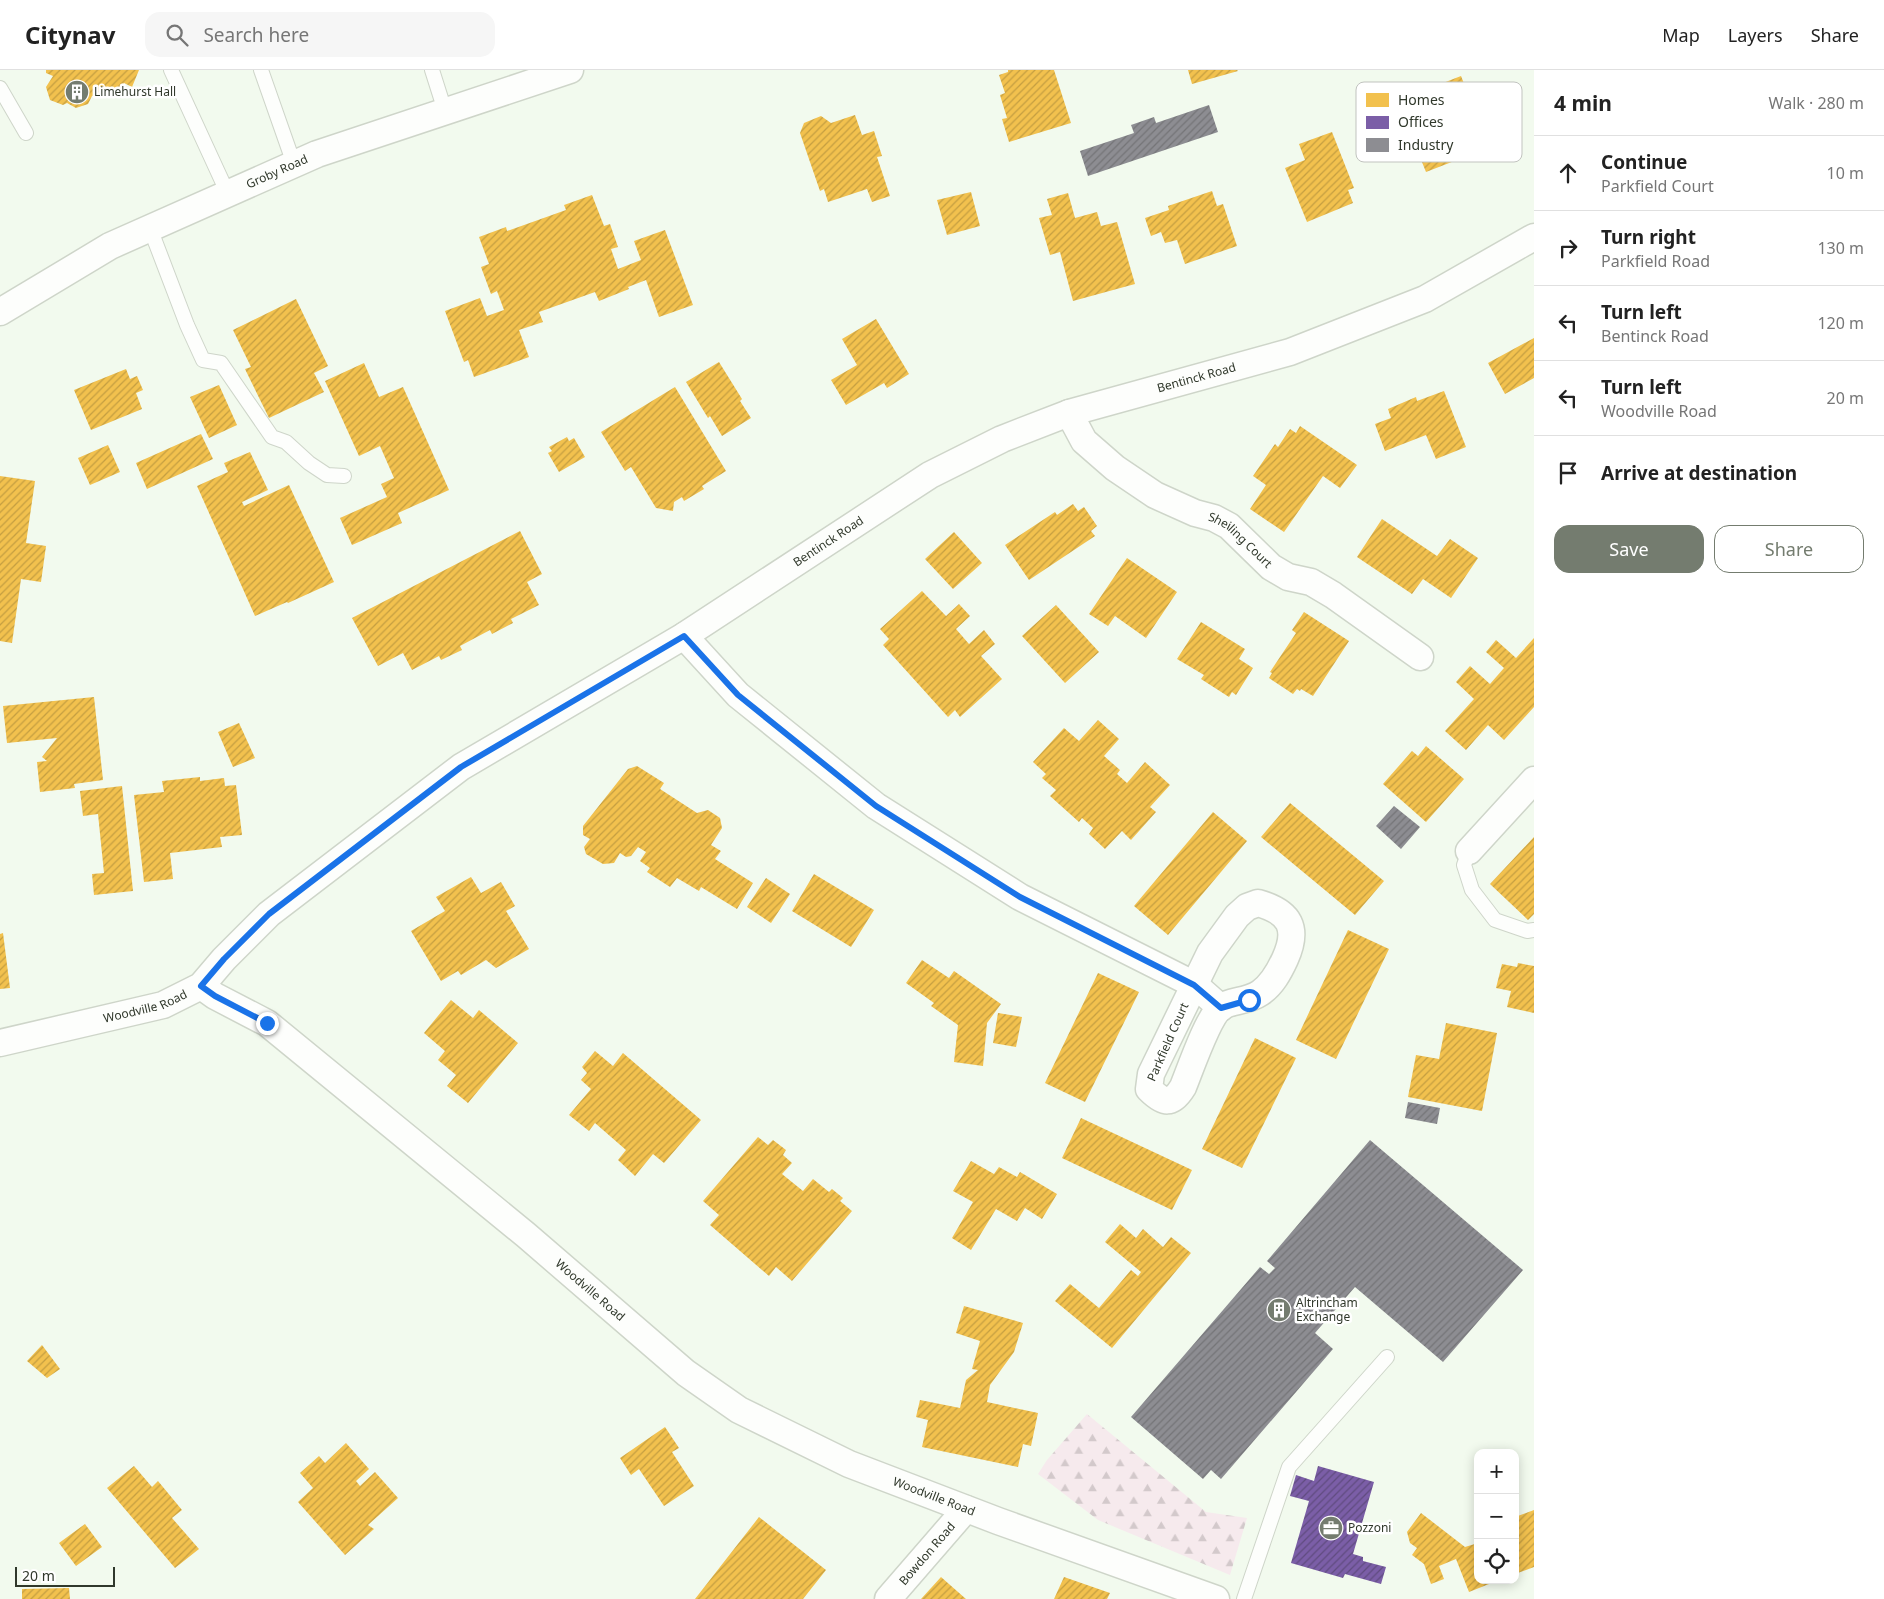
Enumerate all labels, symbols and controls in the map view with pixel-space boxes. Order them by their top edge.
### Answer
search box [145,12,495,57]
text: Citynav [25,18,115,51]
icon: search [163,21,191,49]
text: Search here [203,22,309,48]
text: Map [1662,23,1700,47]
text: Layers [1728,23,1783,47]
text: Share [1811,23,1859,47]
building icon: Limehurst Hall [64,79,90,105]
legend [1356,82,1522,162]
place label: Limehurst Hall [94,83,176,100]
text: 4 min [1554,89,1612,117]
text: Homes [1398,90,1445,109]
text: Walk · 280 m [1769,92,1864,114]
text: Offices [1398,112,1444,131]
text: Industry [1398,135,1454,154]
text: Continue [1601,149,1687,175]
street label: Groby Road [243,150,310,193]
icon: ahead [1554,159,1582,187]
text: 10 m [1827,162,1864,184]
text: Parkfield Court [1601,175,1714,197]
text: Turn right [1601,224,1696,250]
icon: right [1554,234,1582,262]
text: 130 m [1817,237,1864,259]
text: Parkfield Road [1601,250,1710,272]
text: Turn left [1601,299,1682,325]
icon: left [1554,309,1582,337]
text: 120 m [1817,312,1864,334]
text: Bentinck Road [1601,325,1709,347]
street label: Bentinck Road [1155,358,1238,396]
text: Turn left [1601,374,1682,400]
icon: left [1554,384,1582,412]
text: 20 m [1827,387,1864,409]
text: Woodville Road [1601,400,1717,422]
icon: arrive [1554,459,1582,487]
text: Arrive at destination [1601,460,1797,486]
street label: Sheiling Court [1207,508,1277,572]
street label: Bentinck Road [790,512,867,570]
button: Save [1554,525,1704,573]
button: Share [1714,525,1864,573]
street label: Woodville Road [102,985,190,1027]
route start [1238,989,1261,1012]
street label: Parkfield Court [1143,999,1193,1084]
route end [256,1012,279,1035]
street label: Woodville Road [552,1255,629,1325]
place label: Altrincham Exchange [1296,1294,1358,1325]
building icon: Altrincham Exchange [1266,1297,1292,1323]
map controls [1474,1449,1519,1584]
button: + [1474,1449,1519,1494]
street label: Woodville Road [891,1473,978,1520]
button: − [1474,1494,1519,1539]
office icon: Pozzoni [1318,1515,1344,1541]
street label: Bowdon Road [895,1518,959,1588]
place label: Pozzoni [1348,1519,1391,1536]
button: locate [1474,1539,1519,1584]
scale bar [15,1564,115,1587]
text: 20 m [22,1566,55,1585]

